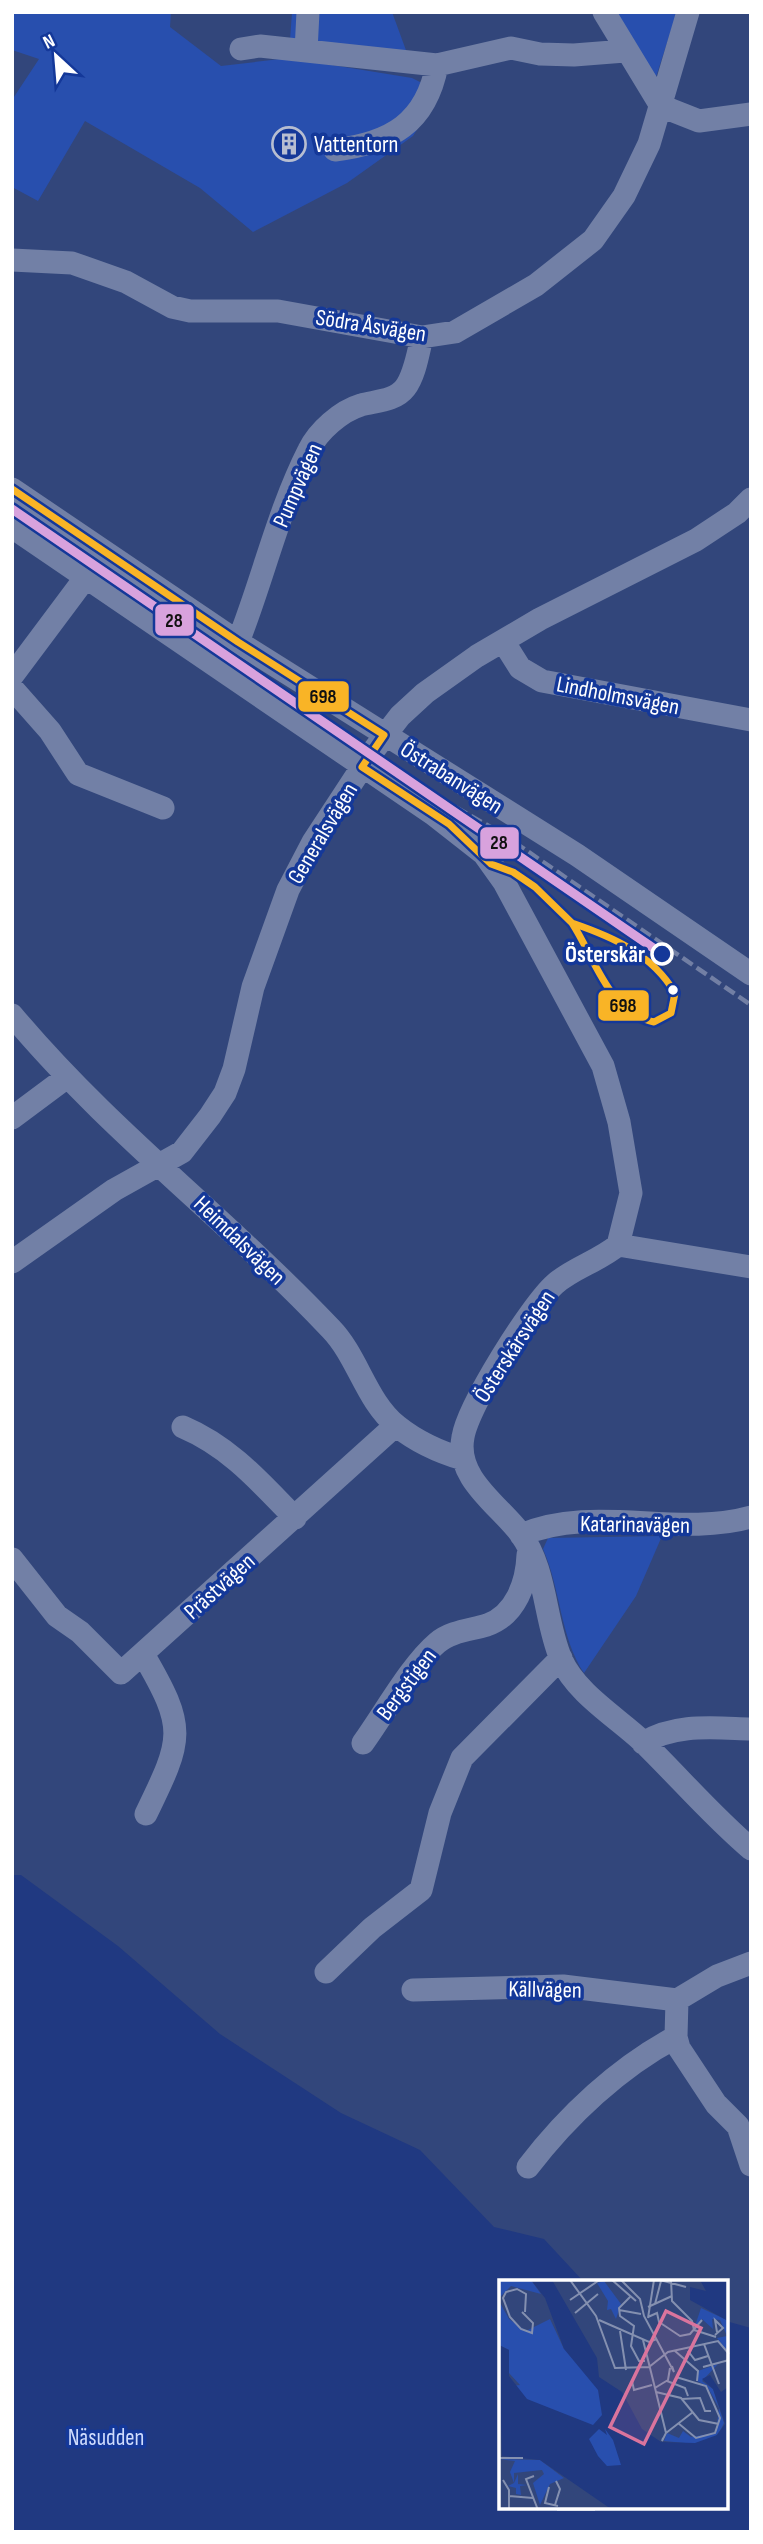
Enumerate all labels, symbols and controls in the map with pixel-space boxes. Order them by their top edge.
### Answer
north arrow [21,21,91,91]
text: N [40,30,59,55]
building icon: Vattentorn [270,125,308,163]
place label: Vattentorn [314,131,398,159]
street label: Södra Åsvägen [314,303,428,349]
street label: Pumpvägen [267,439,329,532]
line badge: 28 [154,603,195,637]
text: 28 [165,610,183,633]
street label: Lindholmsvägen [554,670,682,722]
line badge: 698 [297,680,350,713]
text: 698 [310,686,336,709]
street label: Östrabanvägen [395,735,508,820]
street label: Generalsvägen [282,778,364,889]
line badge: 28 [479,826,520,860]
text: 28 [490,832,508,855]
place label: Österskär [565,941,645,969]
marker: Österskär [651,943,673,965]
unlabelled marker [666,983,680,997]
line badge: 698 [597,989,650,1022]
text: 698 [610,995,636,1018]
street label: Heimdalsvägen [188,1190,291,1291]
street label: Österskärsvägen [468,1285,561,1408]
street label: Katarinavägen [580,1510,690,1540]
street label: Prästvägen [178,1548,261,1626]
street label: Bergstigen [371,1643,443,1726]
street label: Källvägen [508,1975,582,2005]
inset map [499,2280,728,2509]
park label: Näsudden [68,2424,144,2452]

